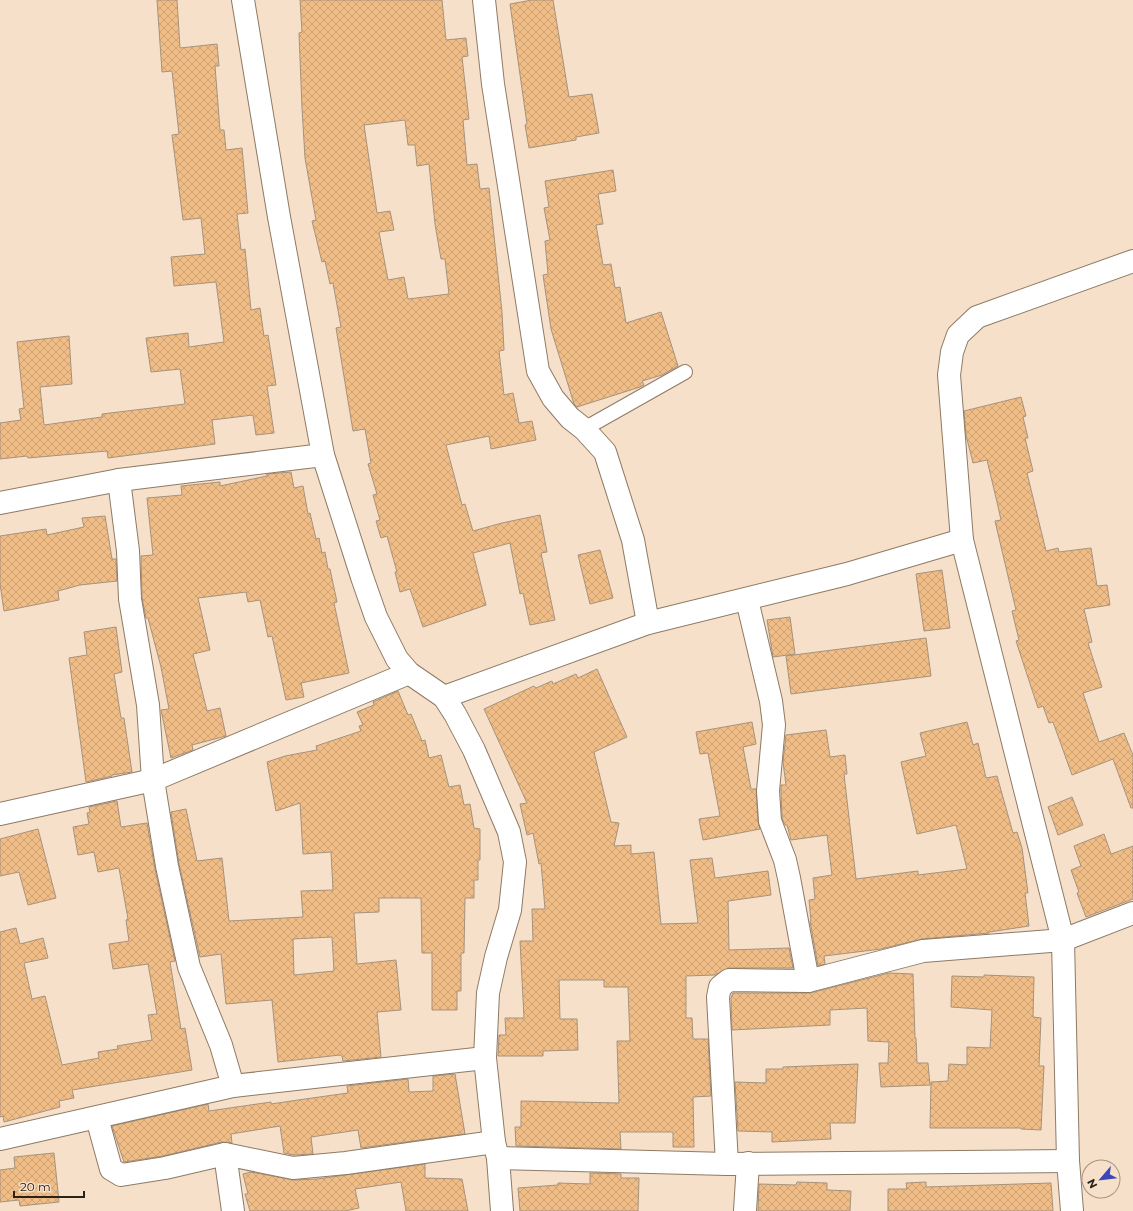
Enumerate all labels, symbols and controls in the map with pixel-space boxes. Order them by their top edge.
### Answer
north arrow [1081,1159,1121,1199]
scale bar [14,1173,84,1199]
text: N [1084,1176,1100,1191]
text: 20 m [20,1179,51,1194]

